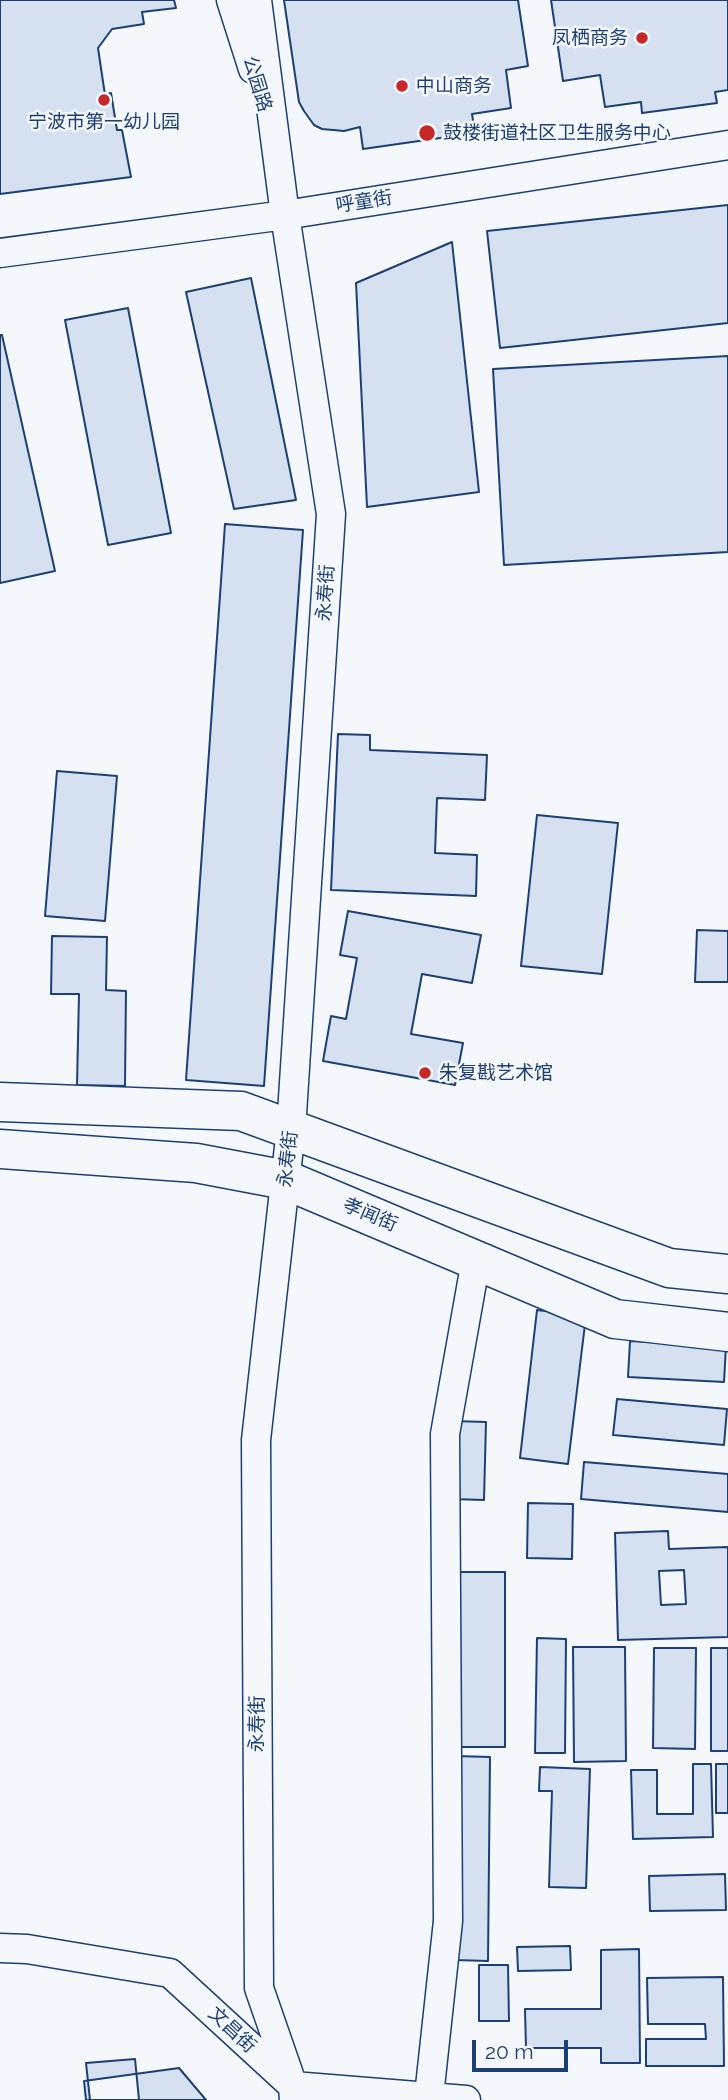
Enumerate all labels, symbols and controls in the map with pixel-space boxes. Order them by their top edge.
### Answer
place label: 凤栖商务 [552,27,628,49]
marker: 凤栖商务 [634,30,650,46]
street label: 公园路 [238,53,276,115]
place label: 中山商务 [416,75,492,97]
marker: 中山商务 [394,78,410,94]
marker: 宁波市第一幼儿园 [96,92,112,108]
place label: 宁波市第一幼儿园 [28,111,180,133]
place label: 鼓楼街道社区卫生服务中心 [443,122,671,144]
marker: 鼓楼街道社区卫生服务中心 [417,123,437,143]
street label: 呼童街 [334,186,394,218]
street label: 永寿街 [313,564,339,622]
place label: 朱复戡艺术馆 [439,1062,553,1084]
marker: 朱复戡艺术馆 [417,1065,433,1081]
street label: 永寿街 [274,1129,302,1189]
street label: 孝闻街 [339,1193,401,1237]
street label: 永寿街 [246,1696,268,1752]
street label: 文昌街 [203,2002,261,2058]
scale bar [476,2026,572,2070]
text: 20 m [485,2039,533,2064]

